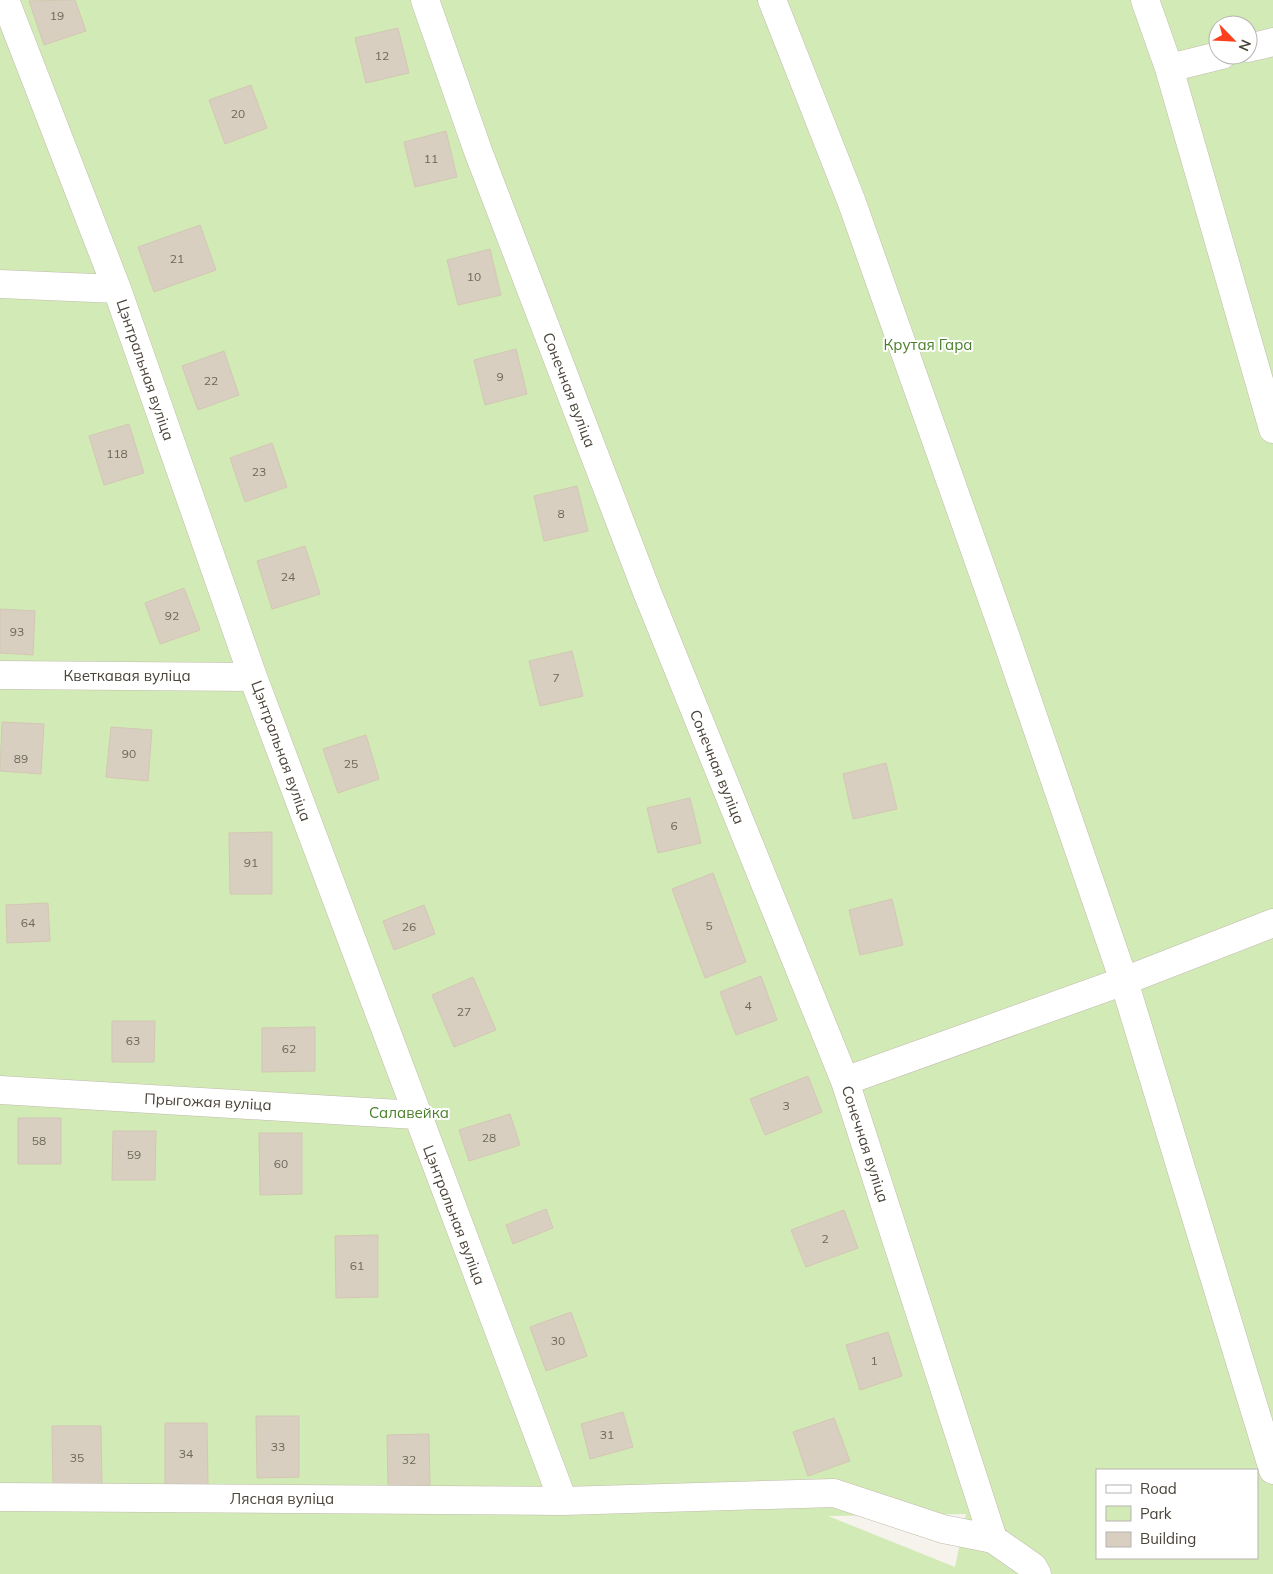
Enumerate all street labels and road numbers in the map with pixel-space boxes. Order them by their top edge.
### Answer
street label: Цэнтральная вуліца [112,297,179,443]
street label: Сонечная вуліца [539,330,600,450]
street label: Кветкавая вуліца [63,666,191,685]
street label: Цэнтральная вуліца [247,678,316,824]
street label: Сонечная вуліца [686,707,749,827]
street label: Сонечная вуліца [838,1083,893,1205]
street label: Прыгожая вуліца [144,1089,272,1114]
street label: Цэнтральная вуліца [419,1142,490,1287]
street label: Лясная вуліца [230,1489,334,1508]

